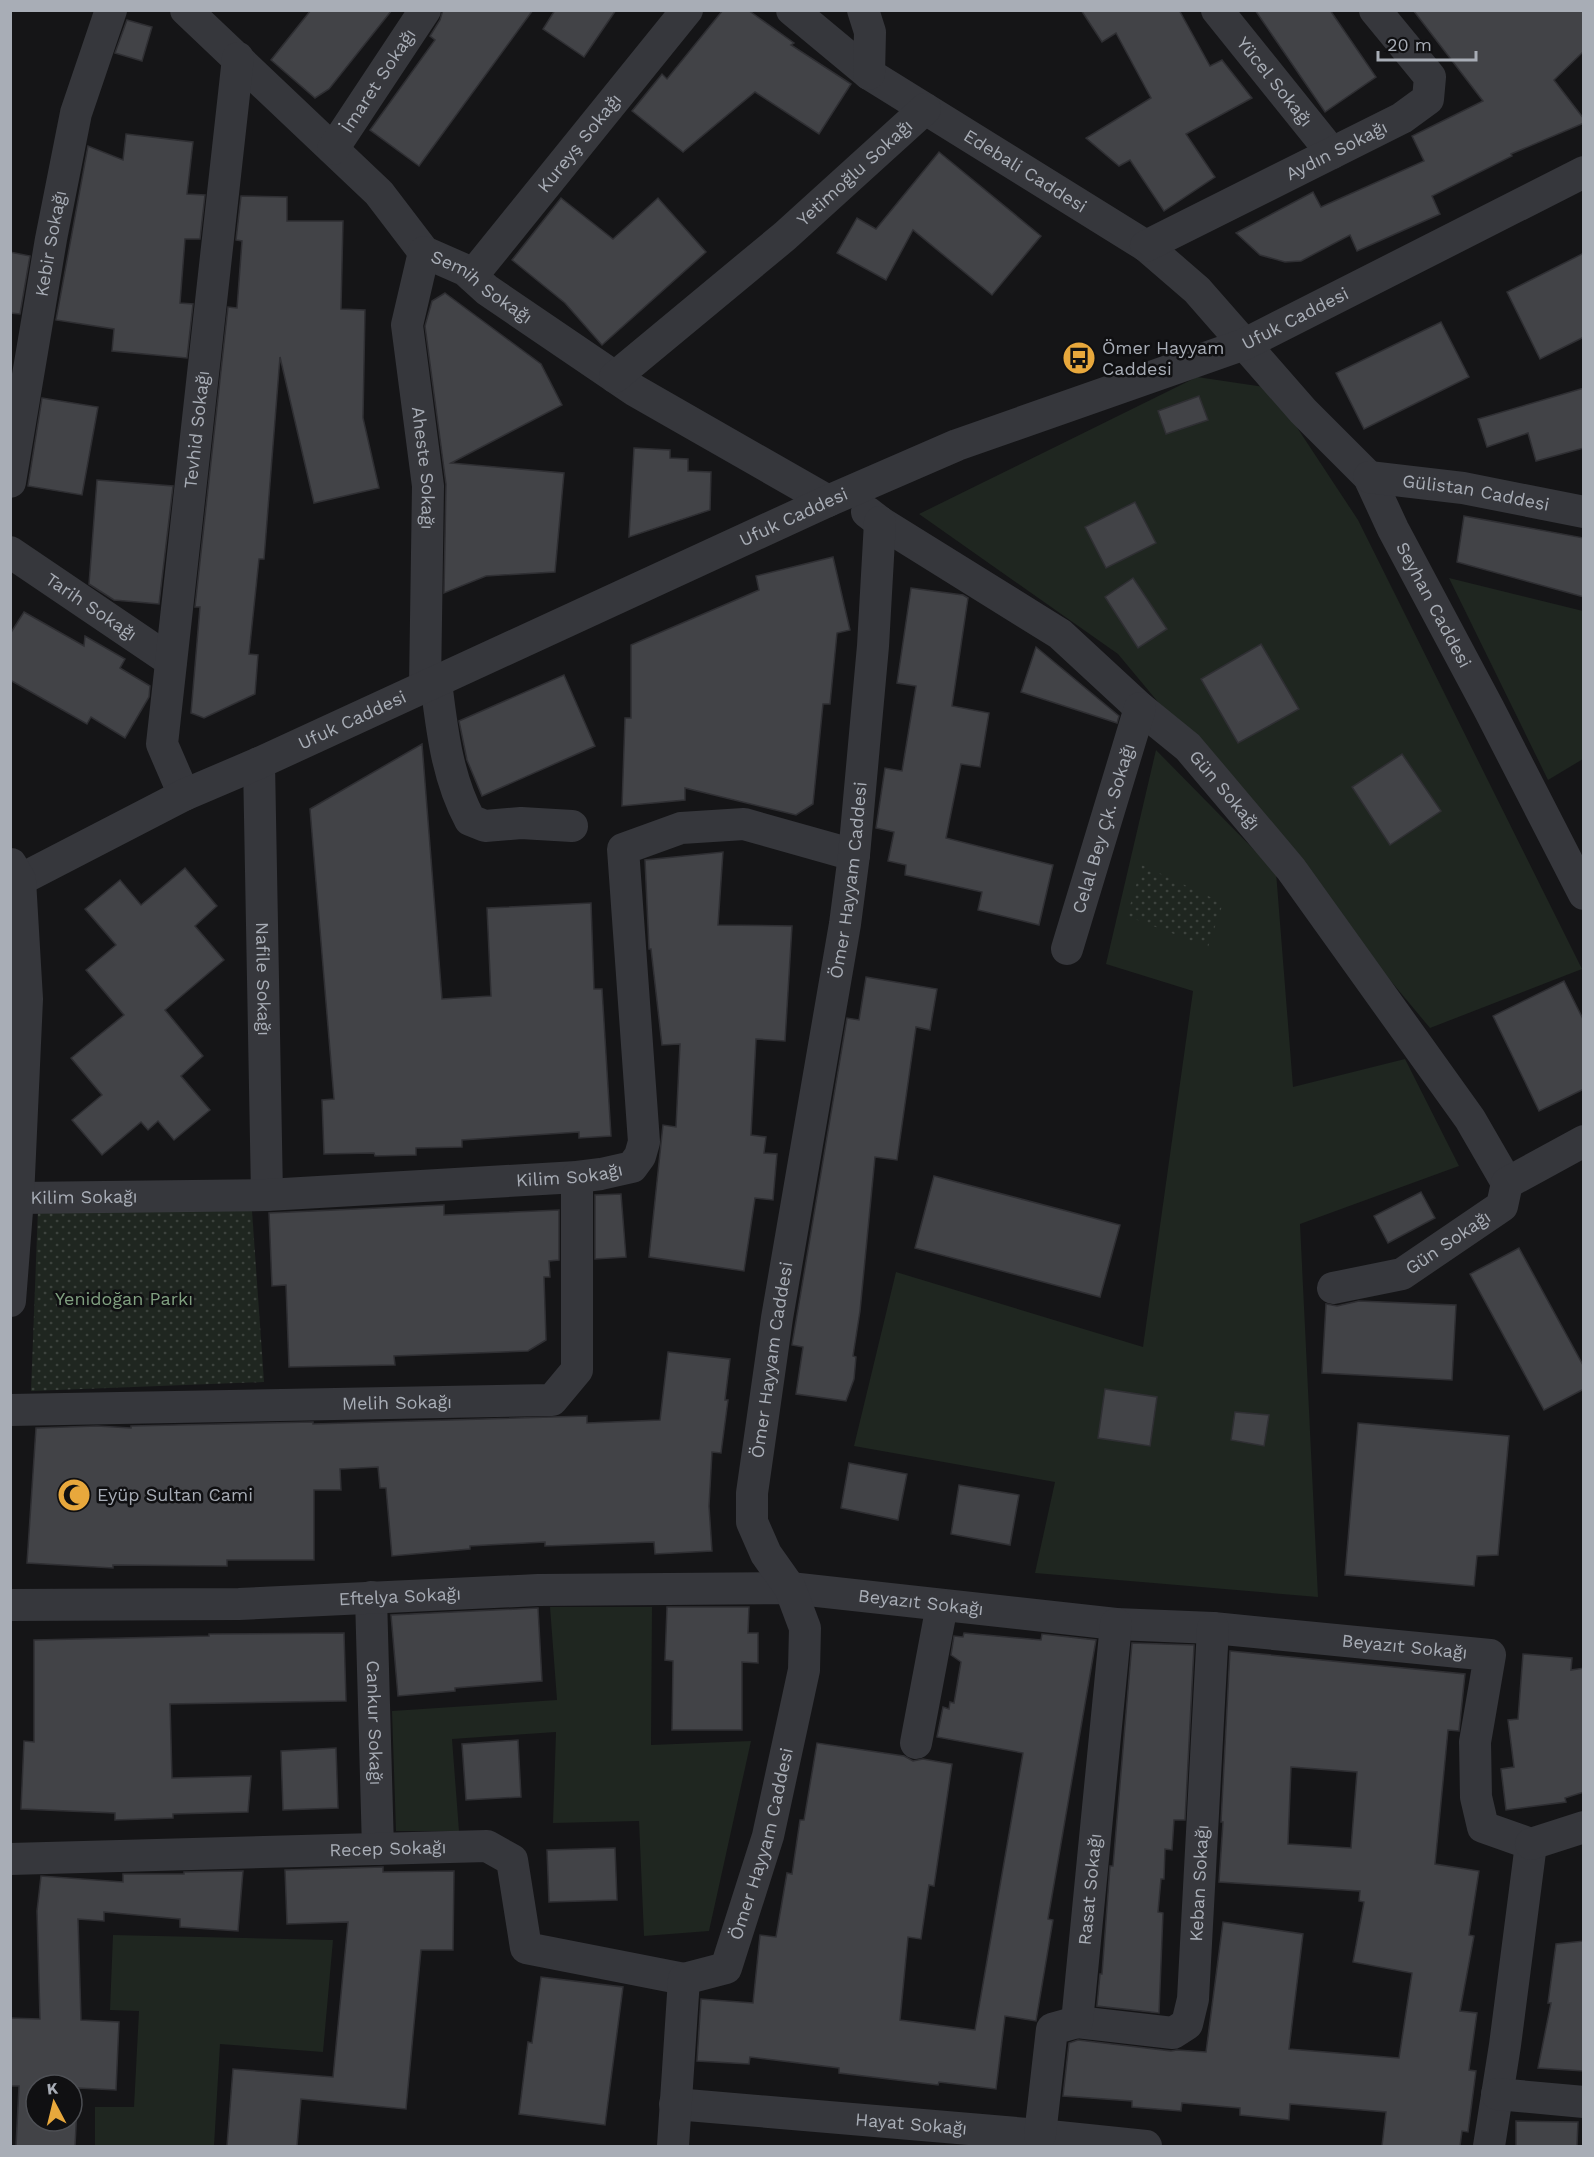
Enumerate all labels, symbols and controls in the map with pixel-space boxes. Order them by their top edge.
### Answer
street label: İmaret Sokağı [336,24,420,136]
scale bar [1378,24,1476,62]
street label: Yücel Sokağı [1233,32,1317,130]
text: 20 m [1387,34,1432,55]
street label: Kureyş Sokağı [533,89,625,196]
street label: Yetimoğlu Sokağı [792,115,917,230]
street label: Aydın Sokağı [1282,116,1390,184]
street label: Edebali Caddesi [960,125,1091,217]
street label: Kebir Sokağı [30,188,70,298]
street label: Semih Sokağı [428,245,537,328]
street label: Ufuk Caddesi [1238,282,1352,354]
place label: Ömer Hayyam Caddesi [1102,337,1224,379]
bus stop icon: Ömer Hayyam Caddesi [1061,340,1097,376]
street label: Tevhid Sokağı [179,369,213,490]
street label: Aheste Sokağı [408,405,439,530]
street label: Gülistan Caddesi [1401,470,1551,515]
street label: Ufuk Caddesi [736,483,851,550]
street label: Seyhan Caddesi [1392,538,1476,671]
street label: Tarih Sokağı [42,568,141,645]
street label: Ufuk Caddesi [295,686,409,754]
street label: Celal Bey Çk. Sokağı [1067,741,1139,916]
street label: Gün Sokağı [1185,746,1265,834]
street label: Ömer Hayyam Caddesi [825,781,871,980]
street label: Nafile Sokağı [252,922,275,1036]
street label: Kilim Sokağı [515,1158,625,1191]
street label: Kilim Sokağı [30,1186,138,1208]
street label: Gün Sokağı [1401,1206,1494,1279]
street label: Ömer Hayyam Caddesi [746,1260,797,1459]
park label: Yenidoğan Parkı [55,1288,193,1309]
street label: Melih Sokağı [342,1391,452,1414]
mosque icon: Eyüp Sultan Cami [56,1477,92,1513]
place label: Eyüp Sultan Cami [97,1484,253,1505]
street label: Eftelya Sokağı [338,1583,461,1609]
street label: Beyazıt Sokağı [857,1585,985,1619]
street label: Beyazıt Sokağı [1341,1630,1468,1663]
street label: Cankur Sokağı [363,1660,387,1786]
street label: Ömer Hayyam Caddesi [725,1746,797,1942]
street label: Keban Sokağı [1185,1824,1212,1942]
street label: Rasat Sokağı [1074,1832,1105,1946]
street label: Recep Sokağı [329,1836,447,1860]
north arrow [24,2073,84,2133]
text: K [46,2079,59,2099]
street label: Hayat Sokağı [854,2108,968,2139]

